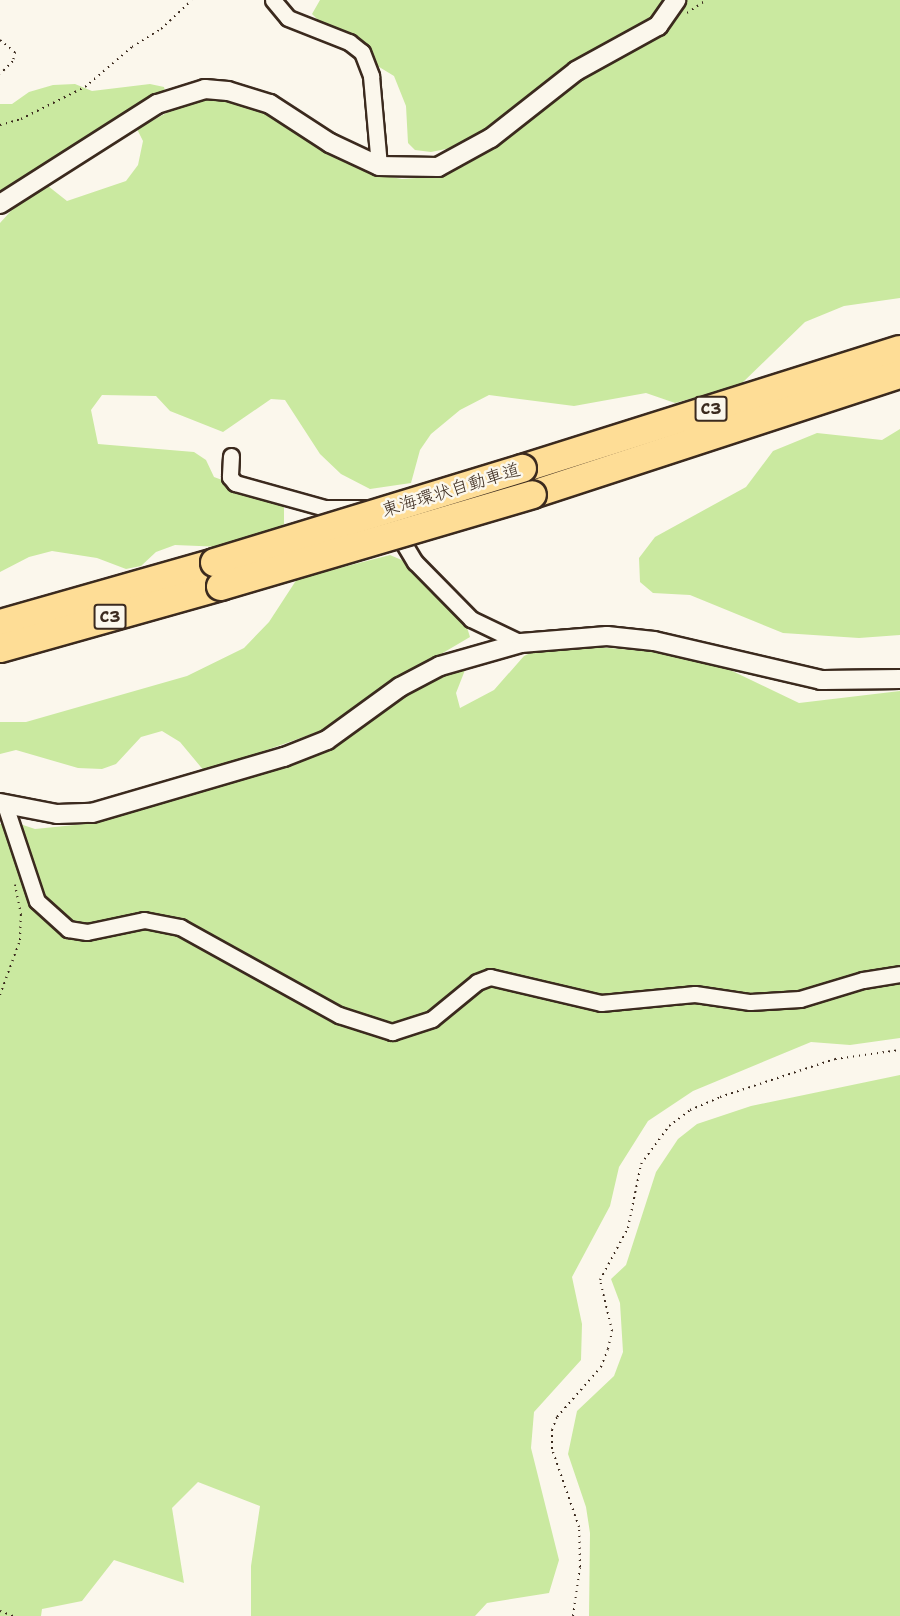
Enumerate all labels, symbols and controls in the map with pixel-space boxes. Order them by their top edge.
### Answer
road number: C3 [694,396,728,422]
street label: 東海環状自動車道 [379,459,523,521]
road number: C3 [94,604,126,630]

